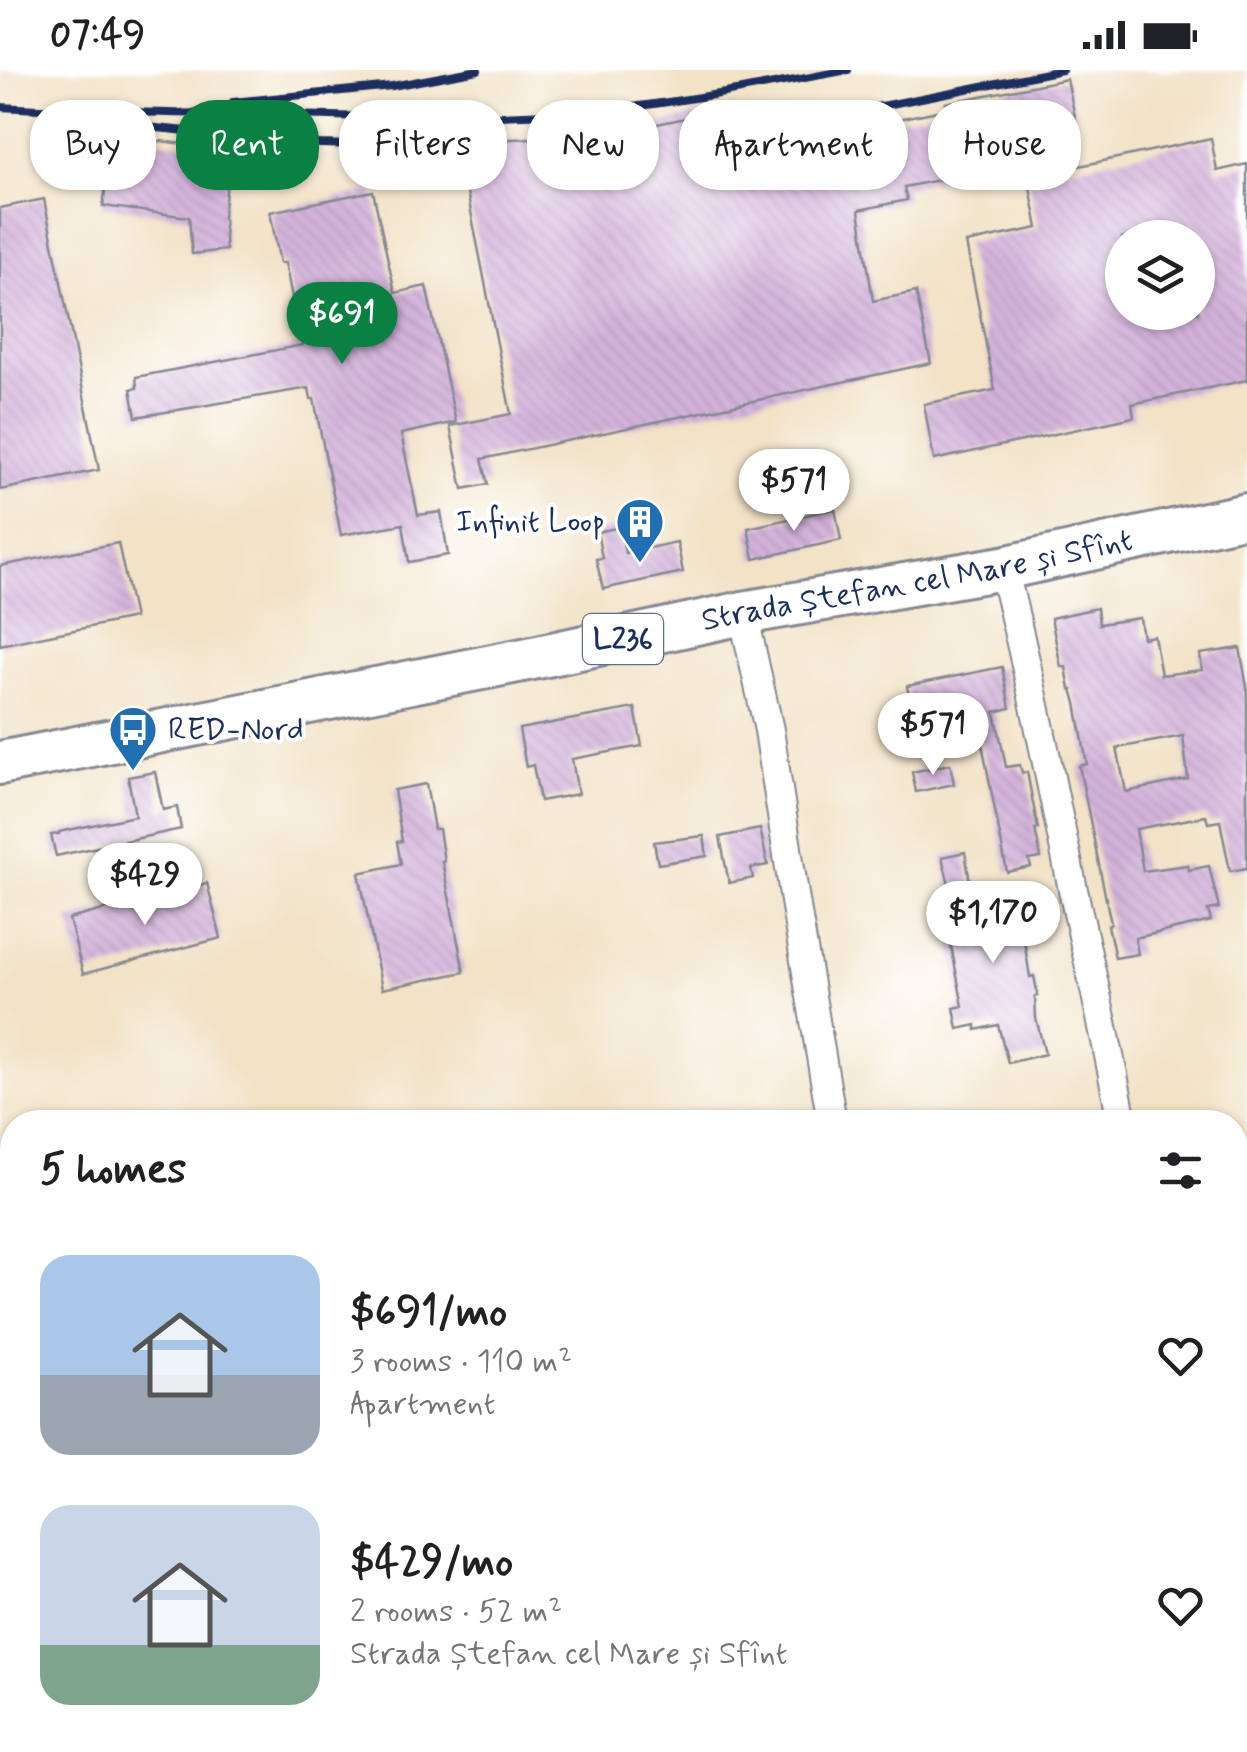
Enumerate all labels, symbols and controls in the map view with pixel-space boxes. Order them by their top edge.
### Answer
text: 07:49 [50,11,145,60]
chip: Buy [30,100,156,190]
chip: Rent [176,100,319,190]
chip: Filters [339,100,507,190]
chip: New [527,100,659,190]
chip: Apartment [679,100,908,190]
chip: House [928,100,1081,190]
map controls [1105,220,1215,330]
button: layers [1105,220,1215,330]
pin: $691 [283,282,401,367]
text: $691 [309,293,375,335]
pin: $571 [735,449,853,534]
text: $571 [761,460,827,502]
building icon: Infinit Loop [614,496,666,564]
place label: Infinit Loop [456,501,605,543]
street label: Strada Ștefan cel Mare și Sfînt [698,519,1136,642]
road number: L236 [583,614,663,664]
pin: $571 [874,693,992,778]
bus stop icon: RED-Nord [107,704,159,772]
text: $571 [900,704,966,746]
place label: RED-Nord [168,709,304,751]
pin: $429 [86,843,204,928]
text: $429 [109,854,181,896]
pin: $1,170 [912,881,1074,966]
text: $1,170 [948,892,1038,934]
text: 5 homes [40,1143,186,1198]
icon: filters [1153,1143,1208,1198]
text: $691/mo [350,1286,507,1341]
icon: home [120,1295,240,1415]
icon: heart [1153,1328,1208,1383]
text: 3 rooms · 110 m² [350,1341,572,1383]
text: Apartment [350,1383,495,1425]
text: $429/mo [350,1536,513,1591]
icon: home [120,1545,240,1665]
icon: heart [1153,1578,1208,1633]
text: 2 rooms · 52 m² [350,1591,562,1633]
text: Strada Ștefan cel Mare și Sfînt [350,1633,788,1675]

